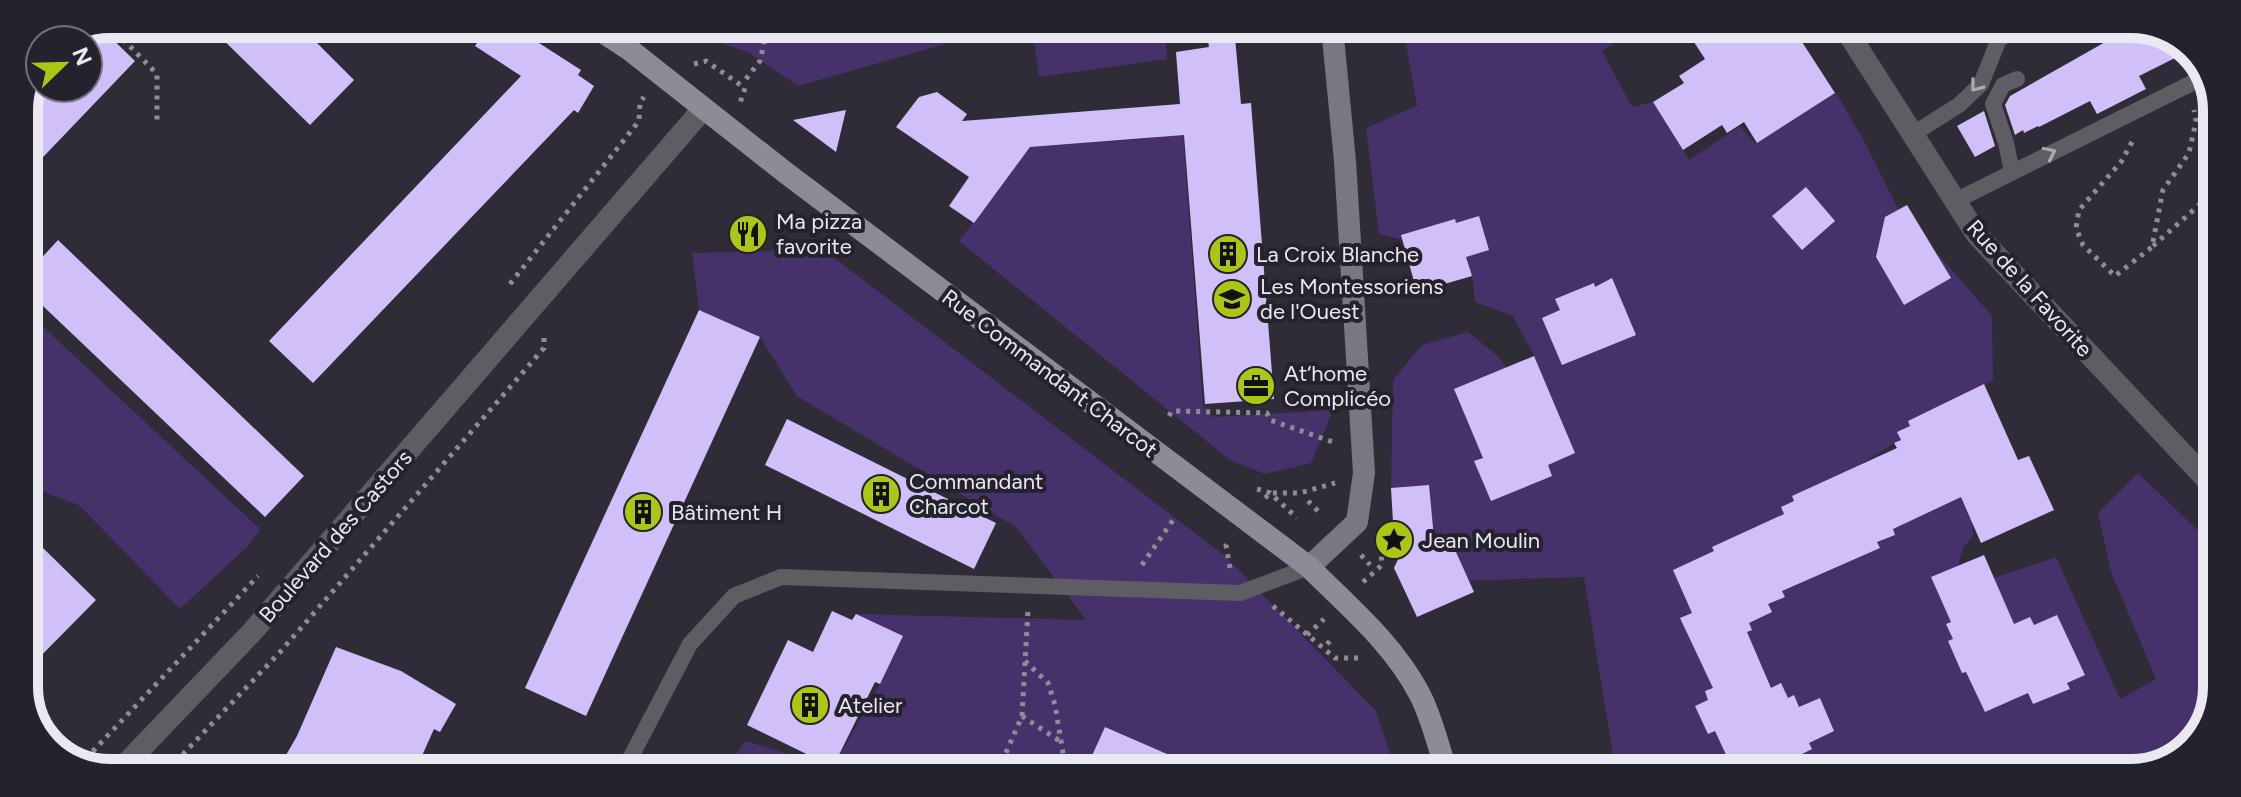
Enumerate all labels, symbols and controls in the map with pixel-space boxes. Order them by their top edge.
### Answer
north arrow [24,24,104,104]
text: N [66,43,98,69]
one-way arrow [1971,77,1985,92]
one-way arrow [2041,148,2056,163]
place label: Ma pizza favorite [776,208,862,260]
restaurant icon: Ma pizza favorite [727,213,769,255]
street label: Rue de la Favorite [1961,214,2098,362]
building icon: La Croix Blanche [1207,233,1249,275]
place label: La Croix Blanche [1256,241,1419,268]
place label: Les Montessoriens de l'Ouest [1260,273,1443,325]
school or university icon: Les Montessoriens de l'Ouest [1211,278,1253,320]
street label: Rue Commandant Charcot [937,283,1163,463]
place label: At‘home Complicéo [1284,360,1391,412]
office icon: At‘home Complicéo [1235,365,1277,407]
street label: Boulevard des Castors [253,445,418,628]
place label: Commandant Charcot [909,468,1043,520]
building icon: Commandant Charcot [860,473,902,515]
building icon: Bâtiment H [622,491,664,533]
place label: Bâtiment H [671,499,782,526]
place icon: Jean Moulin [1373,519,1415,561]
place label: Jean Moulin [1422,527,1540,554]
building icon: Atelier [789,684,831,726]
place label: Atelier [838,692,903,719]

